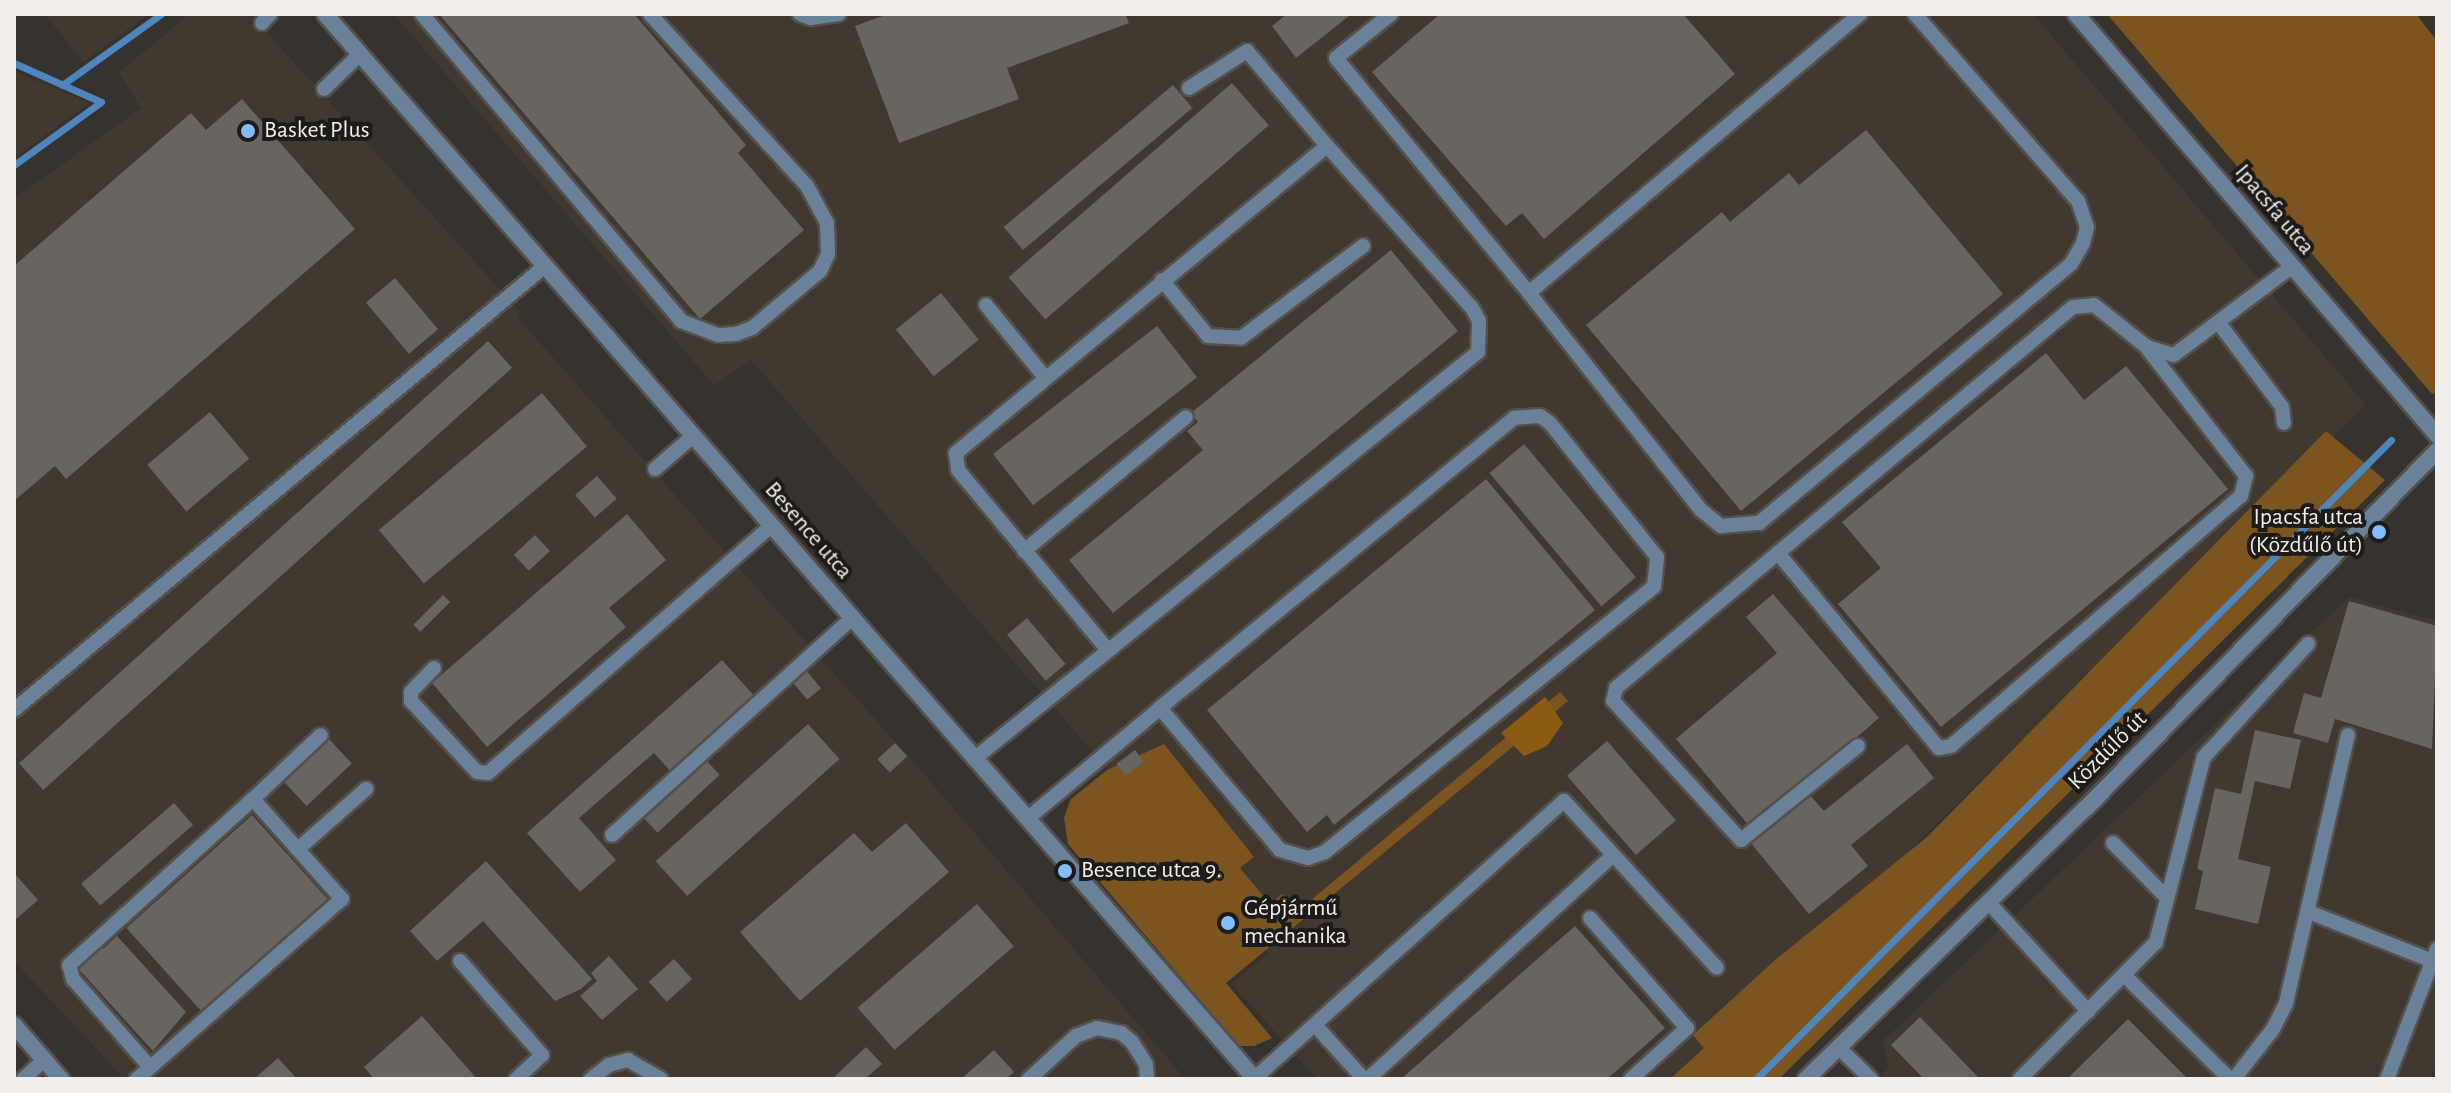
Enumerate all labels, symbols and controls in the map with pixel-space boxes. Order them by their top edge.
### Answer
place label: Basket Plus [264,117,370,145]
marker: Basket Plus [239,122,257,140]
street label: Ipacsfa utca [2228,159,2320,261]
street label: Besence utca [758,476,858,586]
place label: Ipacsfa utca (Közdűlő út) [2249,504,2363,560]
marker: Ipacsfa utca (Közdűlő út) [2370,523,2388,541]
street label: Közdűlő út [2063,706,2153,796]
place label: Besence utca 9. [1081,857,1222,885]
marker: Besence utca 9. [1056,862,1074,880]
place label: Gépjármű mechanika [1244,895,1347,951]
marker: Gépjármű mechanika [1219,914,1237,932]

